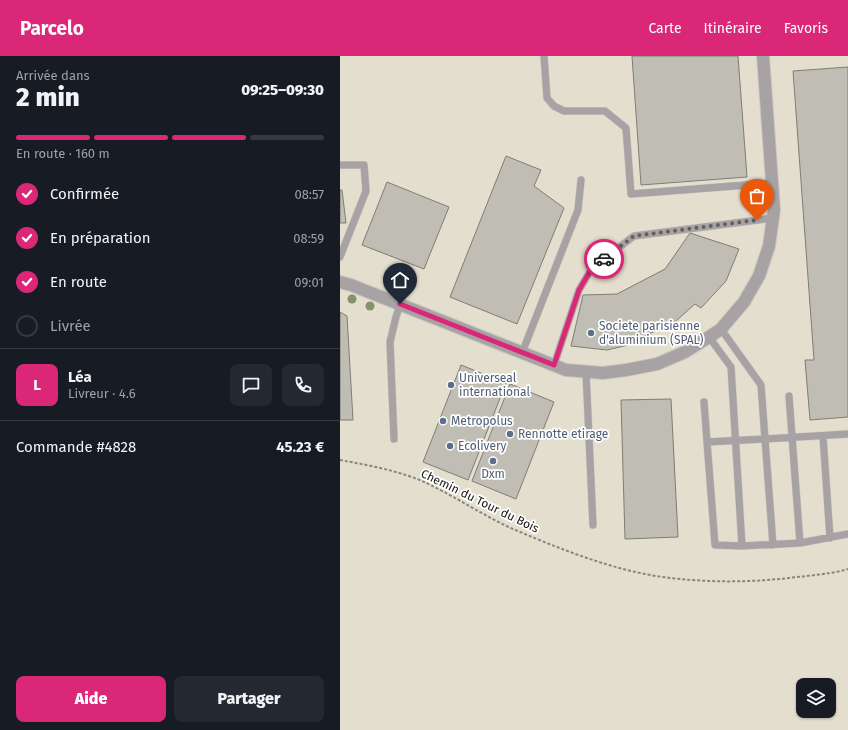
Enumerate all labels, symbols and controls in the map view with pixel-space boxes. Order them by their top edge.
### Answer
text: Parcelo [20,17,84,40]
text: Carte [648,20,682,37]
text: Itinéraire [704,20,762,37]
text: Favoris [784,20,828,37]
text: Arrivée dans [16,68,90,83]
text: 09:25–09:30 [241,81,324,99]
text: 2 min [16,82,80,113]
text: En route · 160 m [16,146,110,161]
pin [740,179,774,220]
icon: check [16,183,38,205]
text: Confirmée [50,185,119,203]
icon: bag [746,185,768,207]
text: 08:57 [294,187,324,202]
icon: check [16,227,38,249]
text: En préparation [50,229,151,247]
text: 08:59 [293,231,324,246]
courier [584,239,624,279]
icon: car [593,248,615,270]
pin [383,263,417,304]
icon: home [389,269,411,291]
icon: check [16,271,38,293]
text: En route [50,273,107,291]
text: 09:01 [294,275,324,290]
text: Livrée [50,317,91,335]
place label: Societe parisienne d'aluminium (SPAL) [599,319,704,347]
marker: Societe parisienne d'aluminium (SPAL) [586,328,596,338]
button: chat [230,364,272,406]
button: phone [282,364,324,406]
text: Léa [68,368,92,386]
place label: Universeal international [459,371,530,399]
text: L [33,376,41,394]
marker: Universeal international [446,380,456,390]
text: Livreur · 4.6 [68,386,136,401]
place label: Metropolus [451,414,513,428]
marker: Metropolus [438,416,448,426]
place label: Rennotte etirage [518,427,608,441]
marker: Rennotte etirage [505,429,515,439]
text: Commande #4828 [16,438,136,456]
text: 45.23 € [276,438,324,456]
place label: Ecolivery [458,439,507,453]
marker: Ecolivery [445,441,455,451]
marker: Dxm [488,456,498,466]
street label: Chemin du Tour du Bois [419,466,542,536]
place label: Dxm [481,467,505,481]
button: Aide [16,676,166,722]
button: Partager [174,676,324,722]
map controls [796,678,836,718]
button: layers [796,678,836,718]

